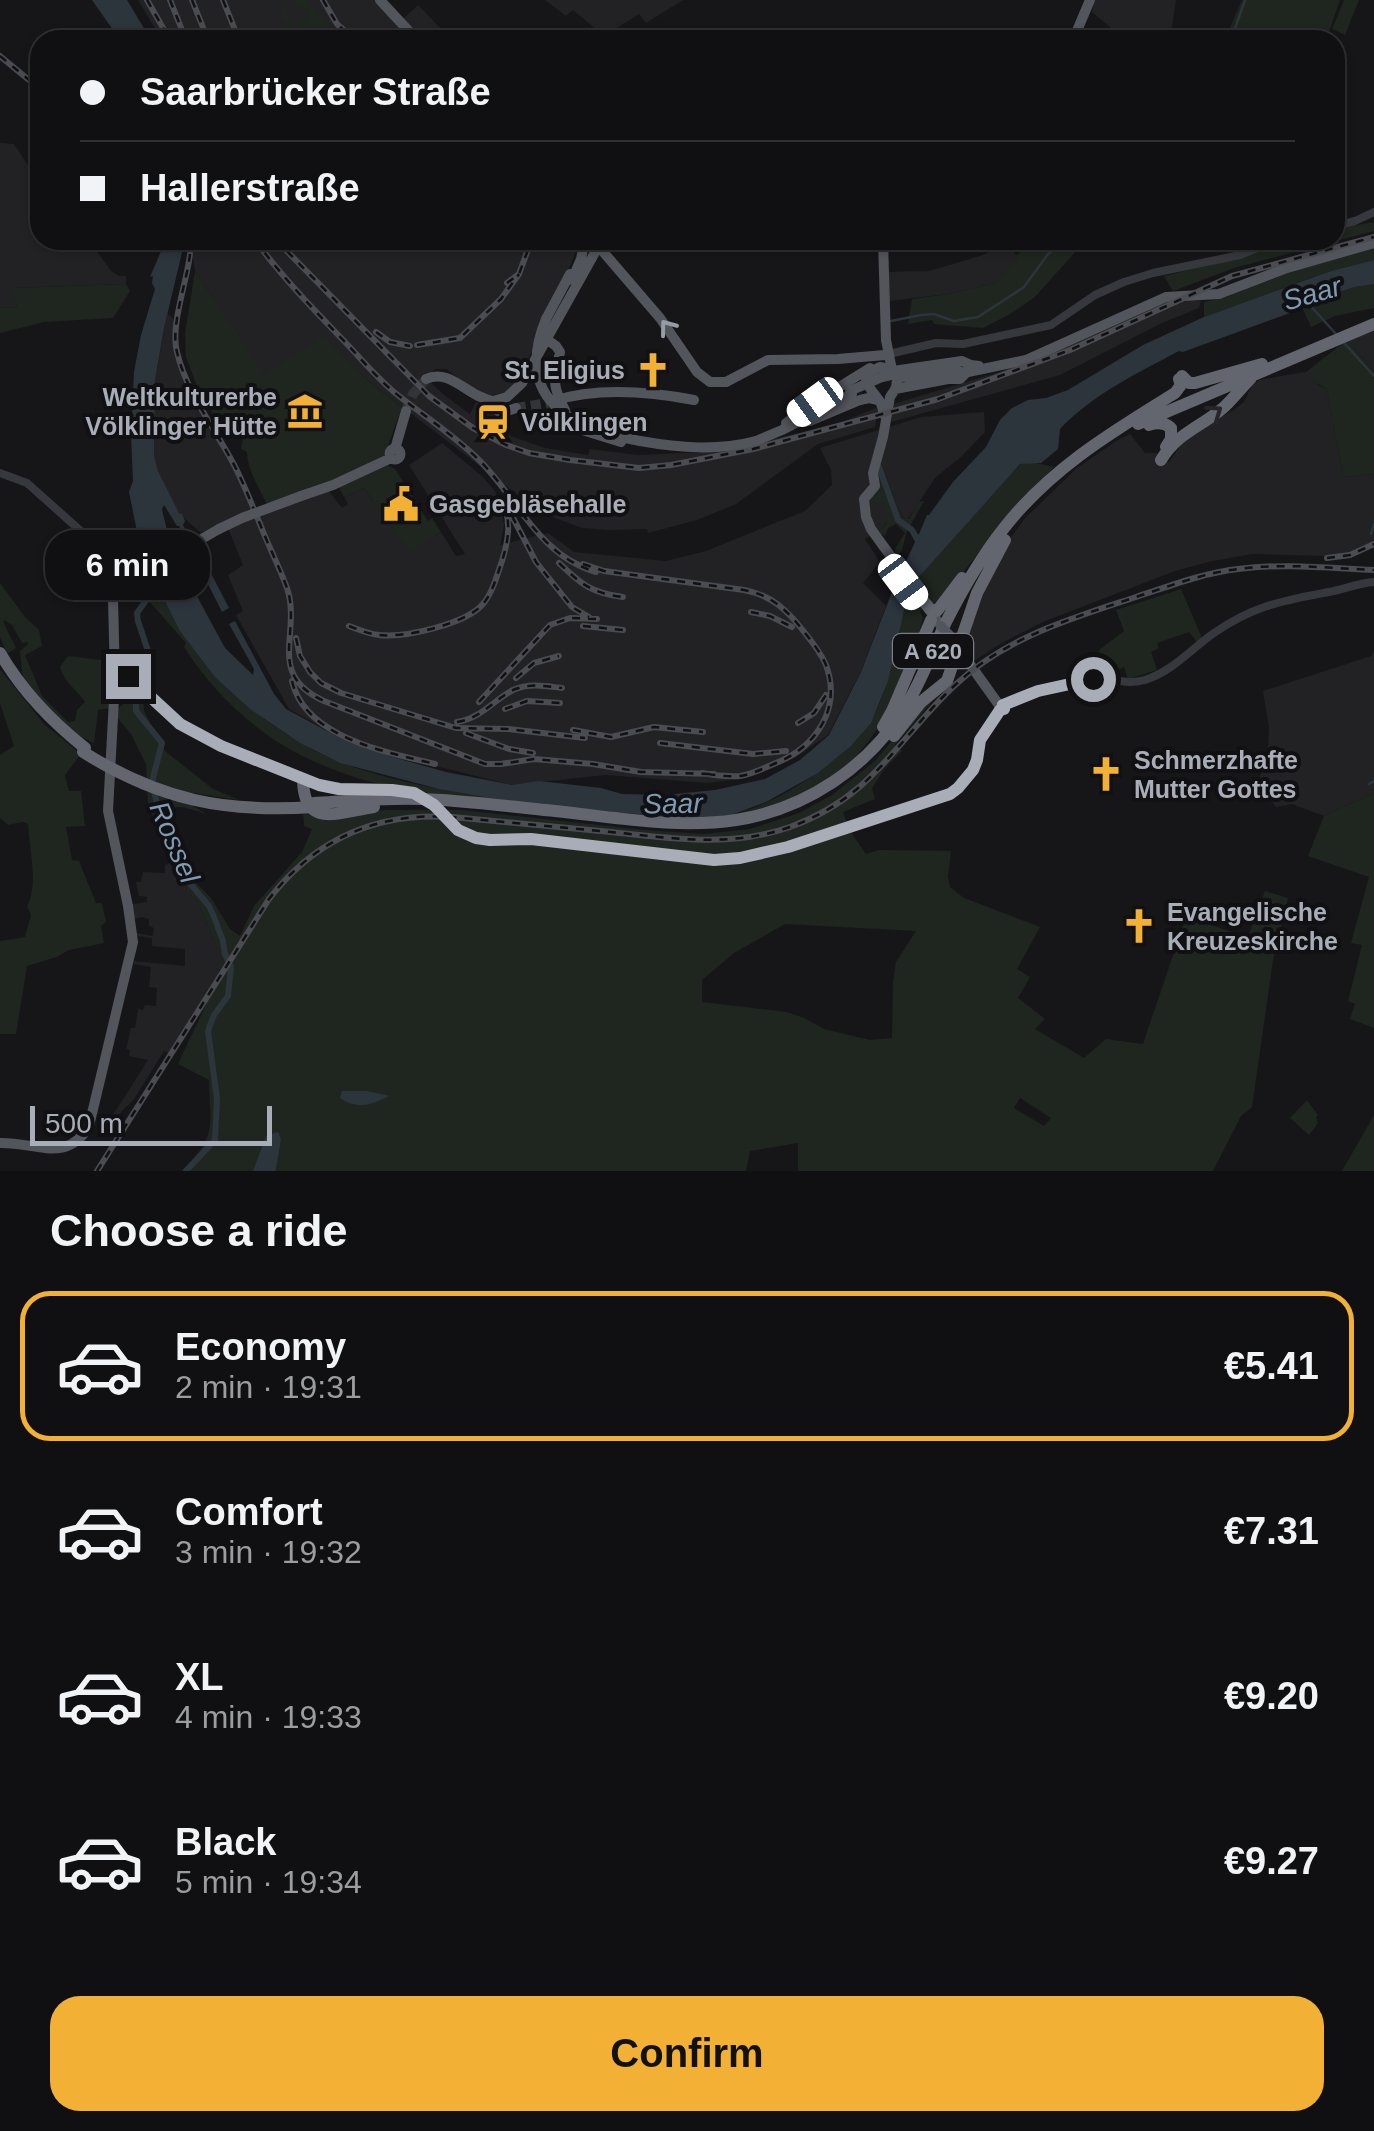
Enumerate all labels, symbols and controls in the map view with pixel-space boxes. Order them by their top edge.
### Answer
text: Saarbrücker Straße [140,71,491,113]
text: Hallerstraße [140,167,360,209]
water label: Saar [1279,270,1346,317]
one-way arrow [661,320,678,338]
church icon: St. Eligius [634,351,672,389]
place label: St. Eligius [504,356,625,384]
car [782,372,848,432]
place label: Weltkulturerbe Völklinger Hütte [85,383,277,440]
museum icon: Weltkulturerbe Völklinger Hütte [286,392,324,430]
station icon: Völklingen [474,403,512,441]
one-way arrow [1204,406,1223,424]
place label: Völklingen [521,408,647,436]
public building icon: Gasgebläsehalle [382,485,420,523]
place label: Gasgebläsehalle [429,490,626,518]
callout: 6 min [46,531,210,601]
text: 6 min [86,547,169,583]
car [873,549,933,615]
road number: A 620 [893,634,973,668]
route end [106,654,151,699]
route start [1071,657,1116,702]
place label: Schmerzhafte Mutter Gottes [1134,746,1298,803]
church icon: Schmerzhafte Mutter Gottes [1087,755,1125,793]
water label: Saar [643,787,705,820]
water label: Rossel [144,797,206,888]
place label: Evangelische Kreuzeskirche [1167,898,1338,955]
church icon: Evangelische Kreuzeskirche [1120,907,1158,945]
scale bar [30,1101,272,1146]
text: 500 m [45,1108,123,1139]
text: Choose a ride [50,1205,348,1256]
icon: car [55,1321,145,1411]
text: Economy [175,1326,346,1368]
text: €5.41 [1224,1345,1319,1387]
text: 2 min · 19:31 [175,1369,362,1405]
icon: car [55,1486,145,1576]
text: Comfort [175,1491,323,1533]
text: €7.31 [1224,1510,1319,1552]
text: 3 min · 19:32 [175,1534,362,1570]
icon: car [55,1651,145,1741]
text: XL [175,1656,224,1698]
text: €9.20 [1224,1675,1319,1717]
text: 4 min · 19:33 [175,1699,362,1735]
icon: car [55,1816,145,1906]
text: Black [175,1821,276,1863]
text: €9.27 [1224,1840,1319,1882]
text: 5 min · 19:34 [175,1864,362,1900]
button: Confirm [50,1996,1324,2111]

